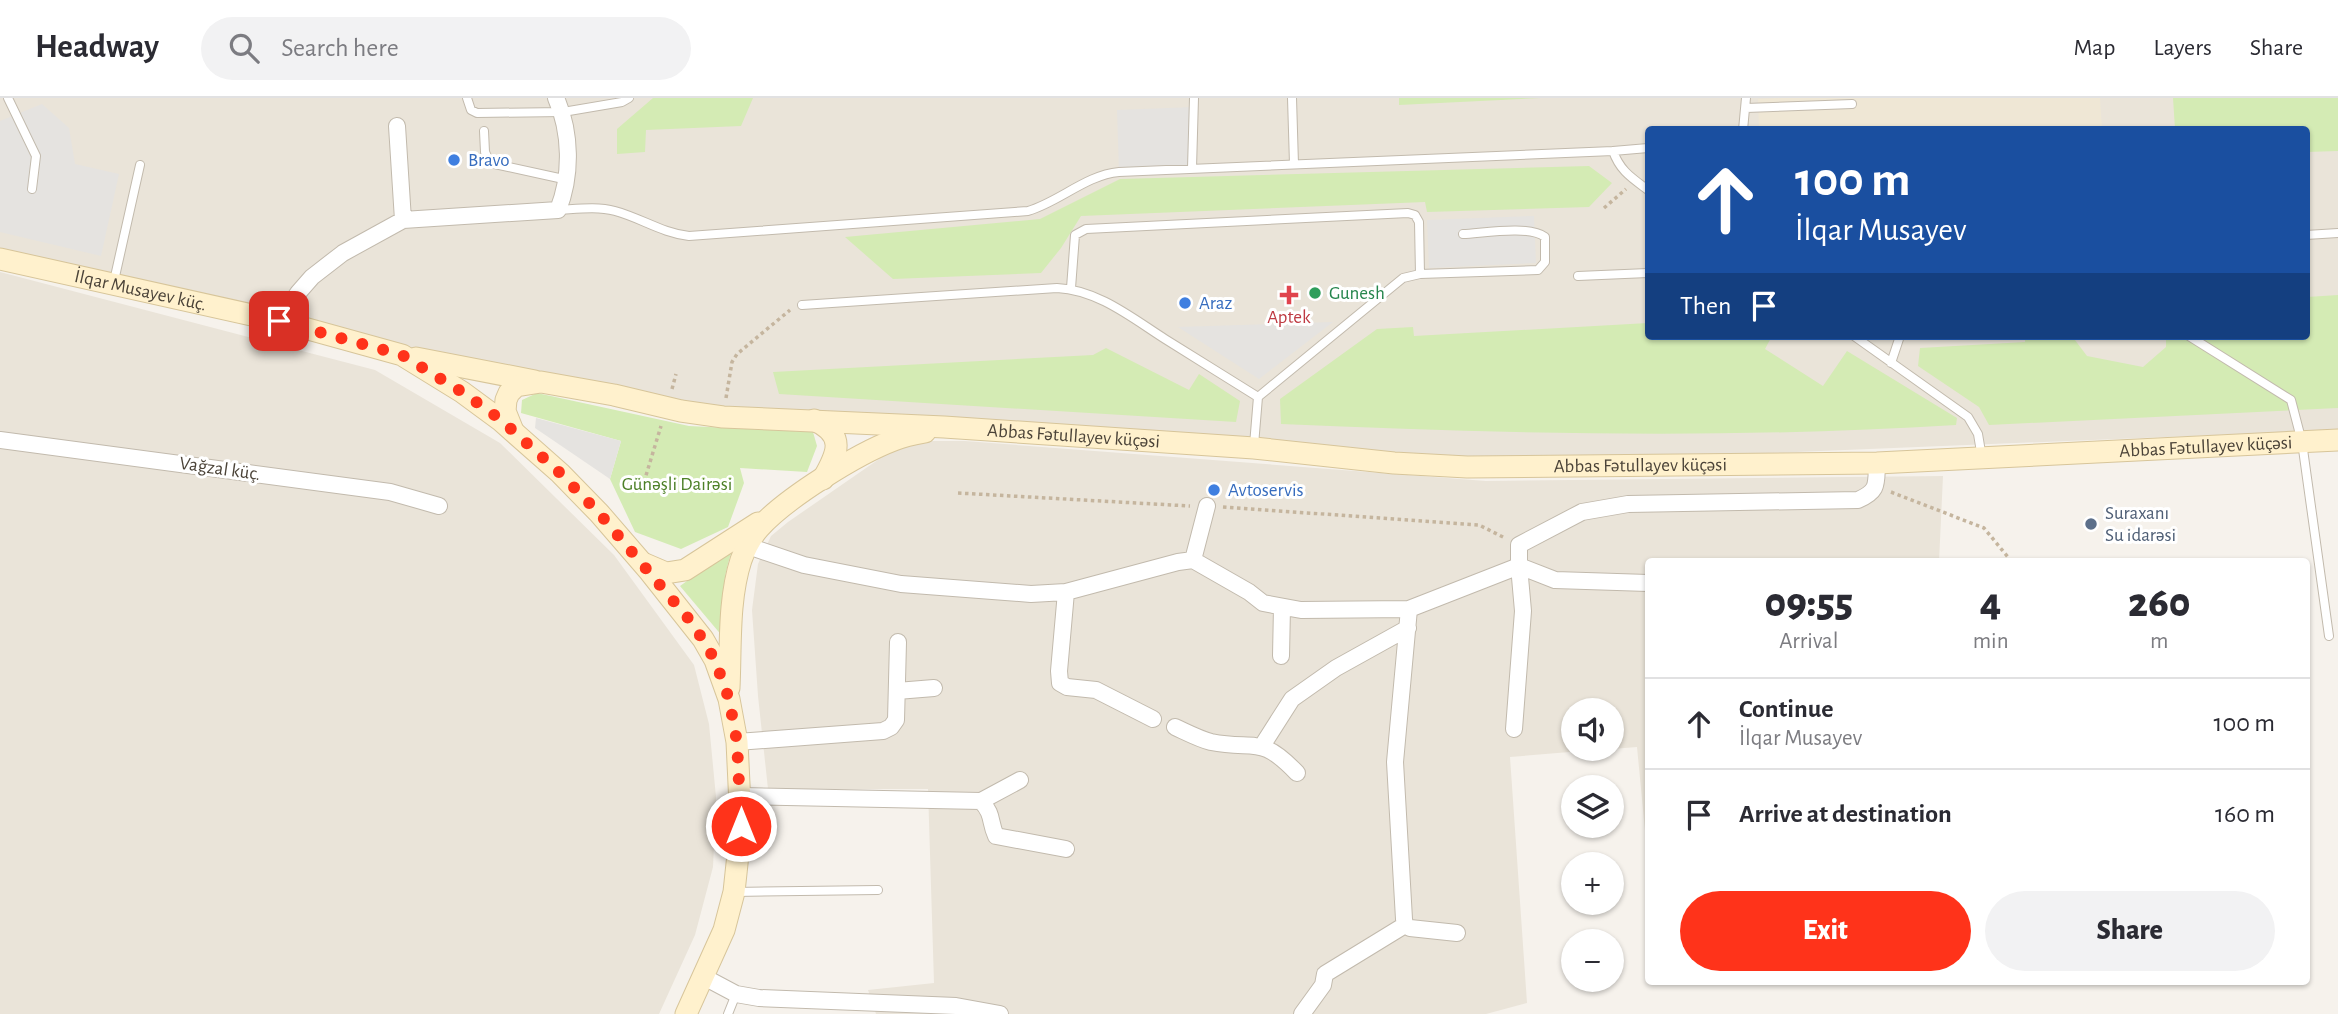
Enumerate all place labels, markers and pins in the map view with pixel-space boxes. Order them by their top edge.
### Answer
place label: Bravo [468,151,510,170]
marker: Bravo [446,152,462,168]
place label: Gunesh [1329,284,1385,303]
marker: Gunesh [1307,285,1323,301]
marker: Aptek [1281,287,1297,303]
pin [249,291,309,351]
place label: Araz [1199,294,1233,313]
marker: Araz [1177,295,1193,311]
place label: Aptek [1267,308,1311,327]
place label: Avtoservis [1228,481,1304,500]
marker: Avtoservis [1206,482,1222,498]
place label: Suraxanı Su idarəsi [2105,504,2176,545]
marker: Suraxanı Su idarəsi [2083,516,2099,532]

